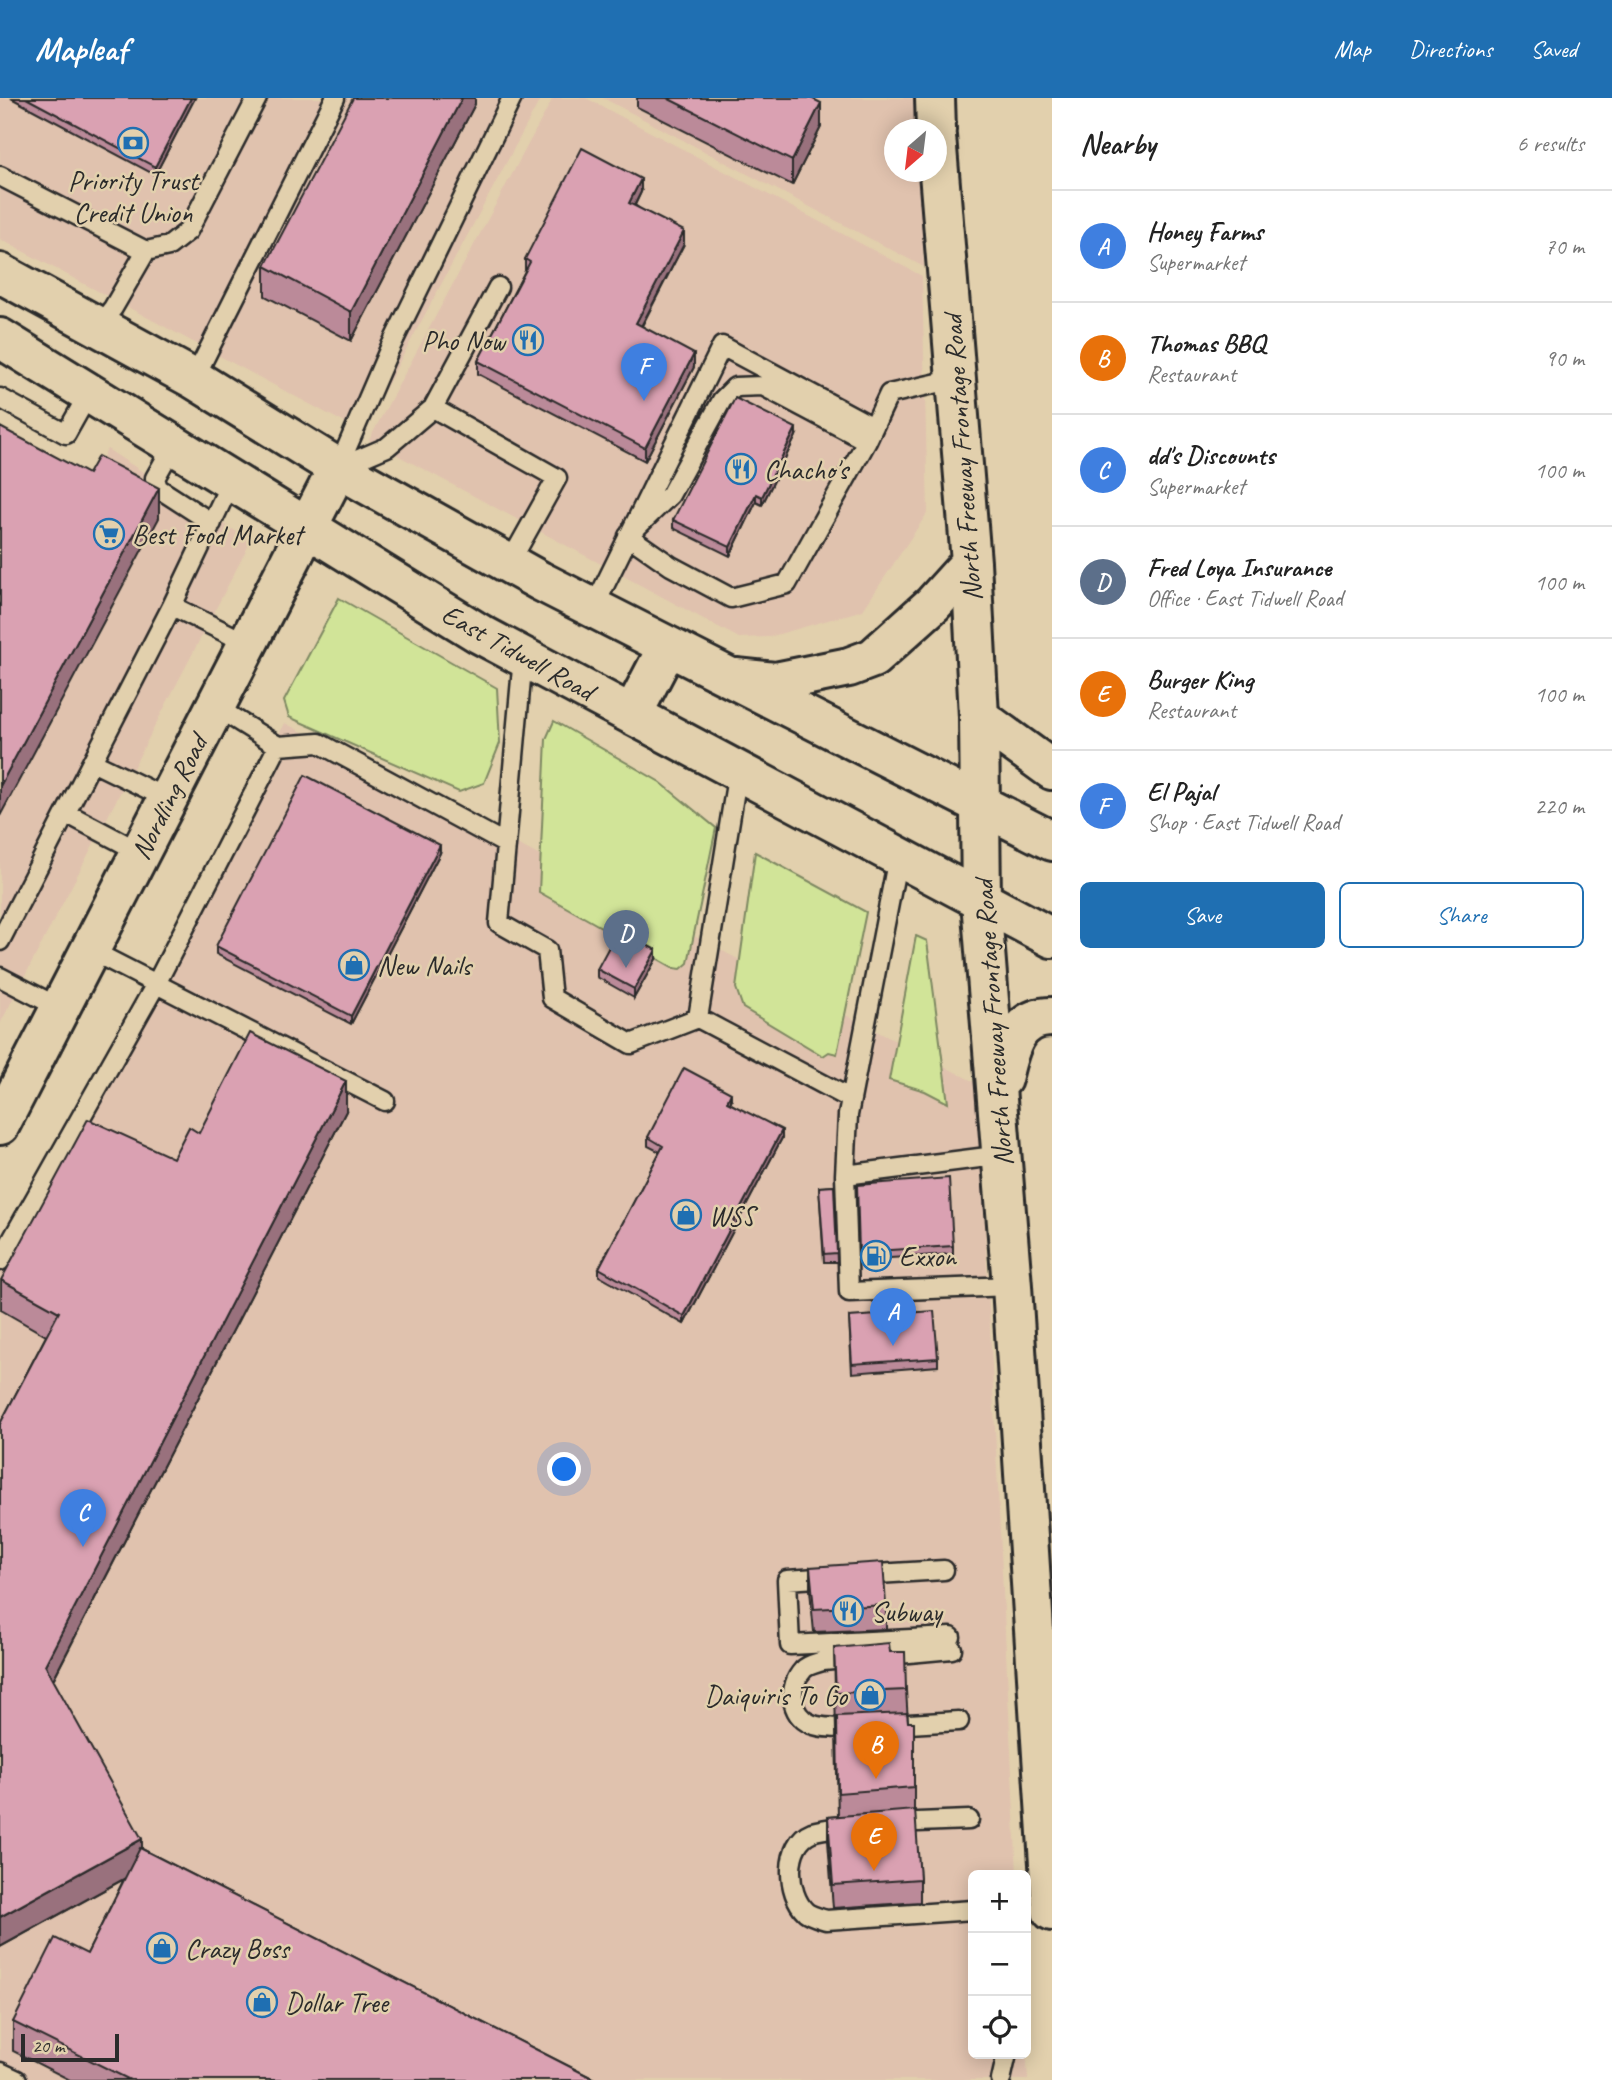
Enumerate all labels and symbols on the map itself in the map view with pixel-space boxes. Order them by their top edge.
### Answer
north arrow [884,119,947,182]
bank icon: Priority Trust Credit Union [116,126,150,160]
place label: Priority Trust Credit Union [68,163,201,230]
street label: North Freeway Frontage Road [934,310,989,602]
place label: Pho Now [422,323,508,358]
restaurant icon: Pho Now [511,323,545,357]
pin: F [621,343,667,401]
restaurant icon: Chacho's [724,452,758,486]
place label: Chacho's [764,452,850,487]
supermarket icon: Best Food Market [92,517,126,551]
place label: Best Food Market [132,517,306,552]
street label: East Tidwell Road [436,596,604,710]
street label: Nordling Road [123,725,217,865]
street label: North Freeway Frontage Road [965,875,1020,1167]
pin: D [603,910,649,968]
shop icon: New Nails [337,948,371,982]
place label: New Nails [377,948,473,983]
shop icon: WSS [669,1198,703,1232]
place label: WSS [709,1198,759,1233]
fuel station icon: Exxon [859,1239,893,1273]
place label: Exxon [899,1239,957,1274]
pin: A [870,1288,916,1346]
your location [547,1452,581,1486]
pin: C [60,1489,106,1547]
restaurant icon: Subway [831,1594,865,1628]
place label: Subway [871,1594,944,1629]
place label: Daiquiris To Go [704,1678,849,1713]
shop icon: Daiquiris To Go [853,1678,887,1712]
pin: B [853,1721,899,1779]
pin: E [851,1813,897,1871]
shop icon: Crazy Boss [145,1931,179,1965]
place label: Crazy Boss [185,1931,291,1966]
shop icon: Dollar Tree [245,1985,279,2019]
place label: Dollar Tree [285,1985,390,2020]
scale bar [21,2031,119,2063]

